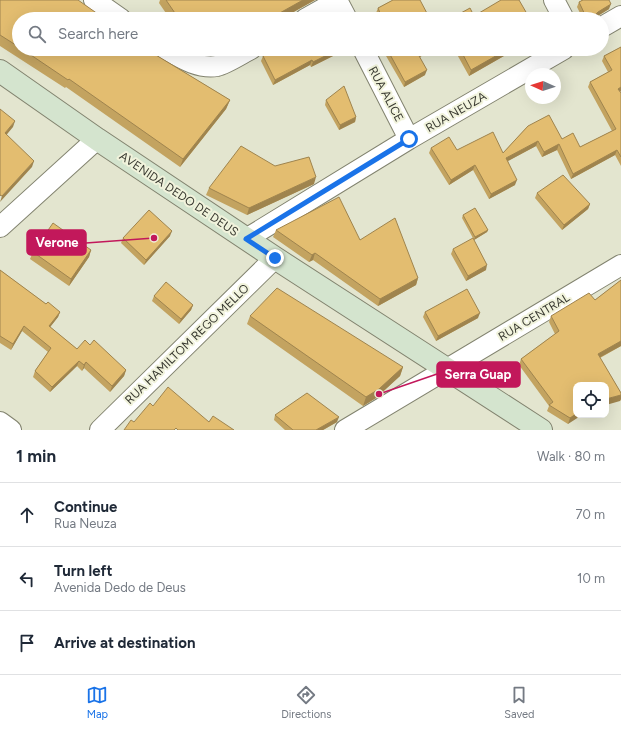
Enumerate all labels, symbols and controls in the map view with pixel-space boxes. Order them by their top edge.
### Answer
search box [12,12,609,56]
icon: search [26,23,48,45]
text: Search here [58,25,138,43]
street label: RUA ALICE [366,64,406,124]
north arrow [525,68,561,104]
street label: RUA NEUZA [423,89,489,135]
route start [400,130,418,148]
street label: AVENIDA DEDO DE DEUS [117,149,241,239]
callout: Verone [27,230,86,255]
text: Verone [35,235,79,250]
route end [266,249,284,267]
street label: RUA HAMILTOM REGO MELLO [122,281,252,407]
street label: RUA CENTRAL [496,290,573,344]
callout: Serra Guap [437,362,520,387]
text: Serra Guap [445,367,512,382]
map controls [573,382,609,418]
button: locate [573,382,609,418]
text: 1 min [16,446,56,466]
text: Walk · 80 m [537,449,605,464]
text: Continue [54,498,117,516]
icon: ahead [16,504,38,526]
text: 70 m [575,507,605,522]
text: Rua Neuza [54,516,117,531]
text: Turn left [54,562,112,580]
icon: left [16,568,38,590]
text: 10 m [577,571,605,586]
text: Avenida Dedo de Deus [54,580,186,595]
icon: arrive [16,632,38,654]
text: Arrive at destination [54,634,195,652]
tab: Map [86,684,108,721]
tab: Directions [281,684,331,721]
tab: Saved [504,684,535,721]

